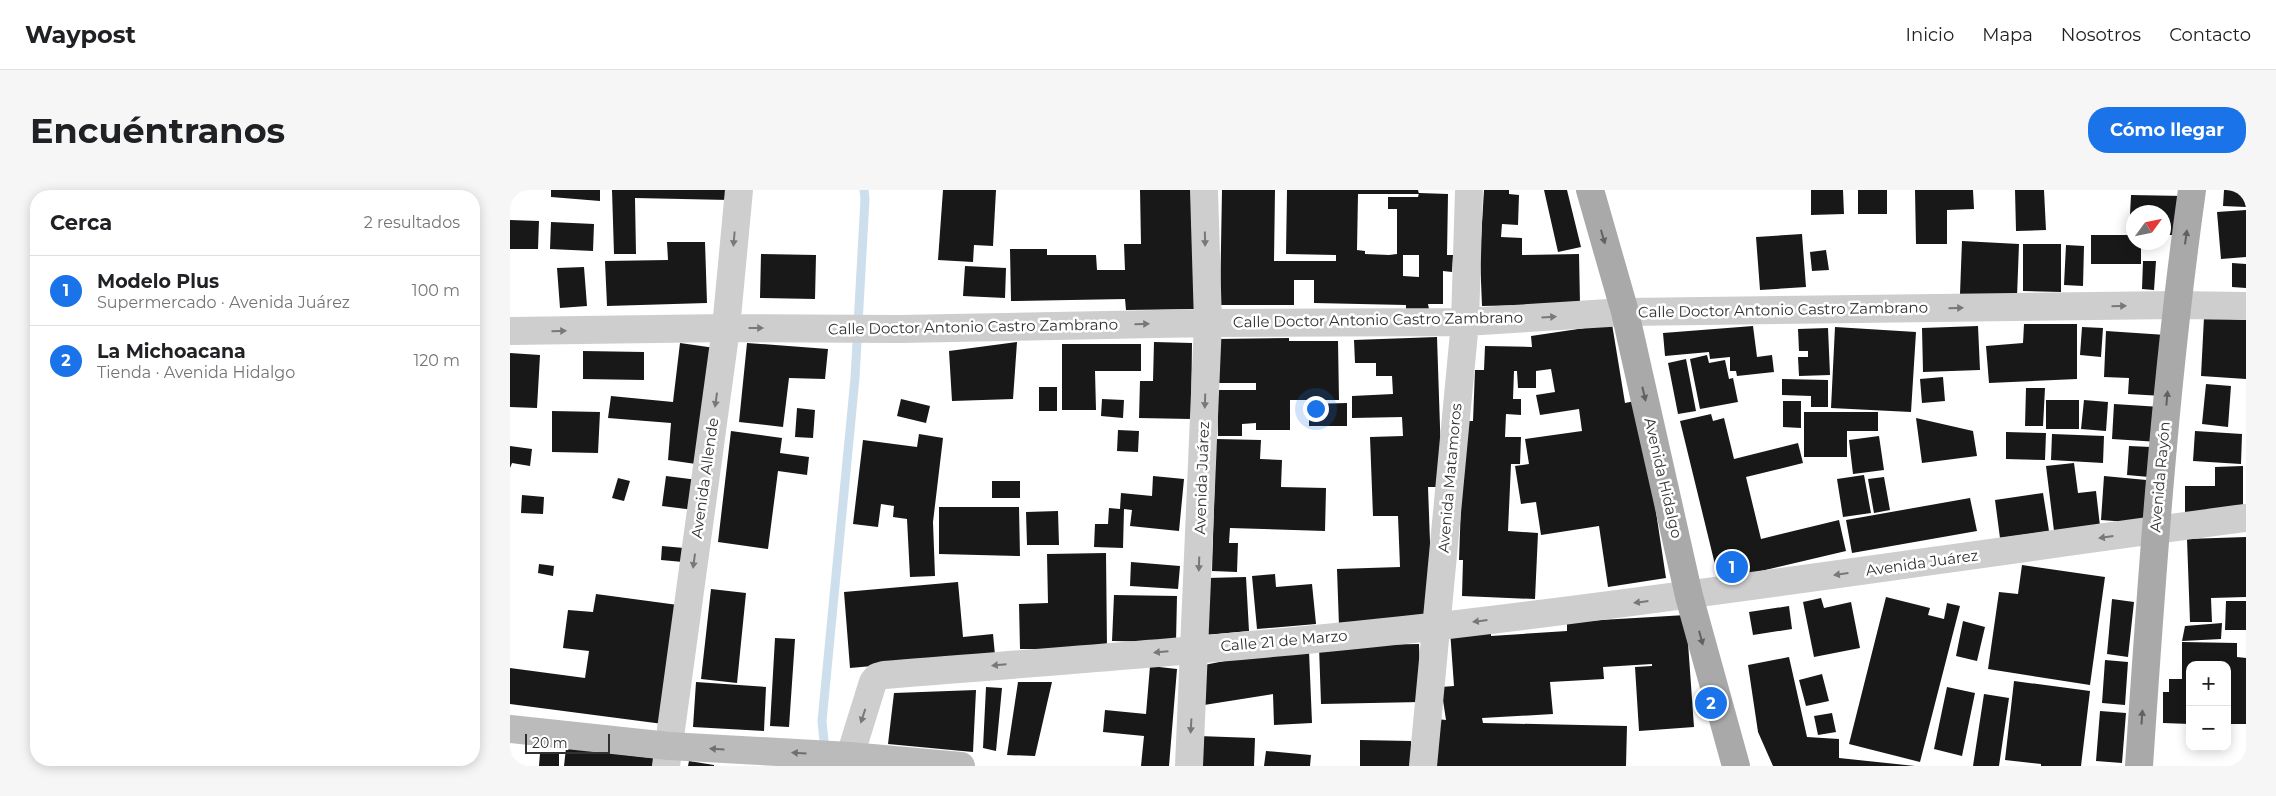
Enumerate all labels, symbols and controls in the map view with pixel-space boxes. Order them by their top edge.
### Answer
text: Waypost [25,20,136,49]
text: Inicio [1906,24,1954,46]
text: Mapa [1982,24,2033,46]
text: Nosotros [2061,24,2141,46]
text: Contacto [2169,24,2251,46]
button: Cómo llegar [2088,107,2246,153]
text: Encuéntranos [30,109,285,152]
north arrow [2126,205,2171,250]
text: Cerca [50,210,112,235]
text: 2 resultados [364,213,460,232]
one-way arrow [1600,229,1608,244]
one-way arrow [2182,229,2190,245]
one-way arrow [730,231,738,247]
one-way arrow [1202,231,1210,247]
text: Modelo Plus [97,270,219,293]
text: 1 [63,281,69,300]
text: 100 m [412,281,460,300]
text: Supermercado · Avenida Juárez [97,293,350,312]
street label: Calle Doctor Antonio Castro Zambrano [1638,297,1928,322]
one-way arrow [2111,302,2127,310]
one-way arrow [1948,304,1964,312]
street label: Calle Doctor Antonio Castro Zambrano [1233,307,1523,332]
one-way arrow [1541,312,1557,320]
street label: Calle Doctor Antonio Castro Zambrano [828,314,1118,339]
one-way arrow [1134,320,1150,328]
one-way arrow [748,324,764,332]
one-way arrow [551,326,567,334]
text: La Michoacana [97,340,246,363]
text: 2 [61,351,71,370]
text: 120 m [413,351,460,370]
text: Tienda · Avenida Hidalgo [97,363,295,382]
one-way arrow [1640,387,1648,403]
one-way arrow [2163,390,2171,406]
one-way arrow [712,392,720,408]
one-way arrow [1200,393,1208,409]
your location [1303,396,1329,422]
street label: Avenida Matamoros [1433,402,1466,554]
street label: Avenida Allende [687,416,722,540]
street label: Avenida Hidalgo [1640,416,1687,540]
street label: Avenida Juárez [1190,421,1213,535]
street label: Avenida Rayón [2145,421,2174,533]
one-way arrow [2098,533,2114,541]
street label: Avenida Juárez [1864,545,1980,580]
pin: 1 [1716,548,1748,586]
one-way arrow [690,553,698,569]
one-way arrow [1194,556,1202,572]
one-way arrow [1833,571,1849,579]
one-way arrow [1633,598,1649,606]
one-way arrow [1471,617,1487,625]
street label: Calle 21 de Marzo [1220,625,1348,656]
one-way arrow [1697,630,1705,645]
one-way arrow [1153,648,1169,656]
map controls [2186,661,2231,751]
button: + [2186,661,2231,706]
one-way arrow [991,662,1007,670]
pin: 2 [1695,684,1727,722]
button: − [2186,706,2231,751]
one-way arrow [858,709,866,724]
one-way arrow [2139,709,2147,725]
one-way arrow [1187,718,1195,734]
scale bar [525,731,610,754]
text: 20 m [532,734,568,752]
one-way arrow [709,744,725,752]
one-way arrow [791,749,807,757]

